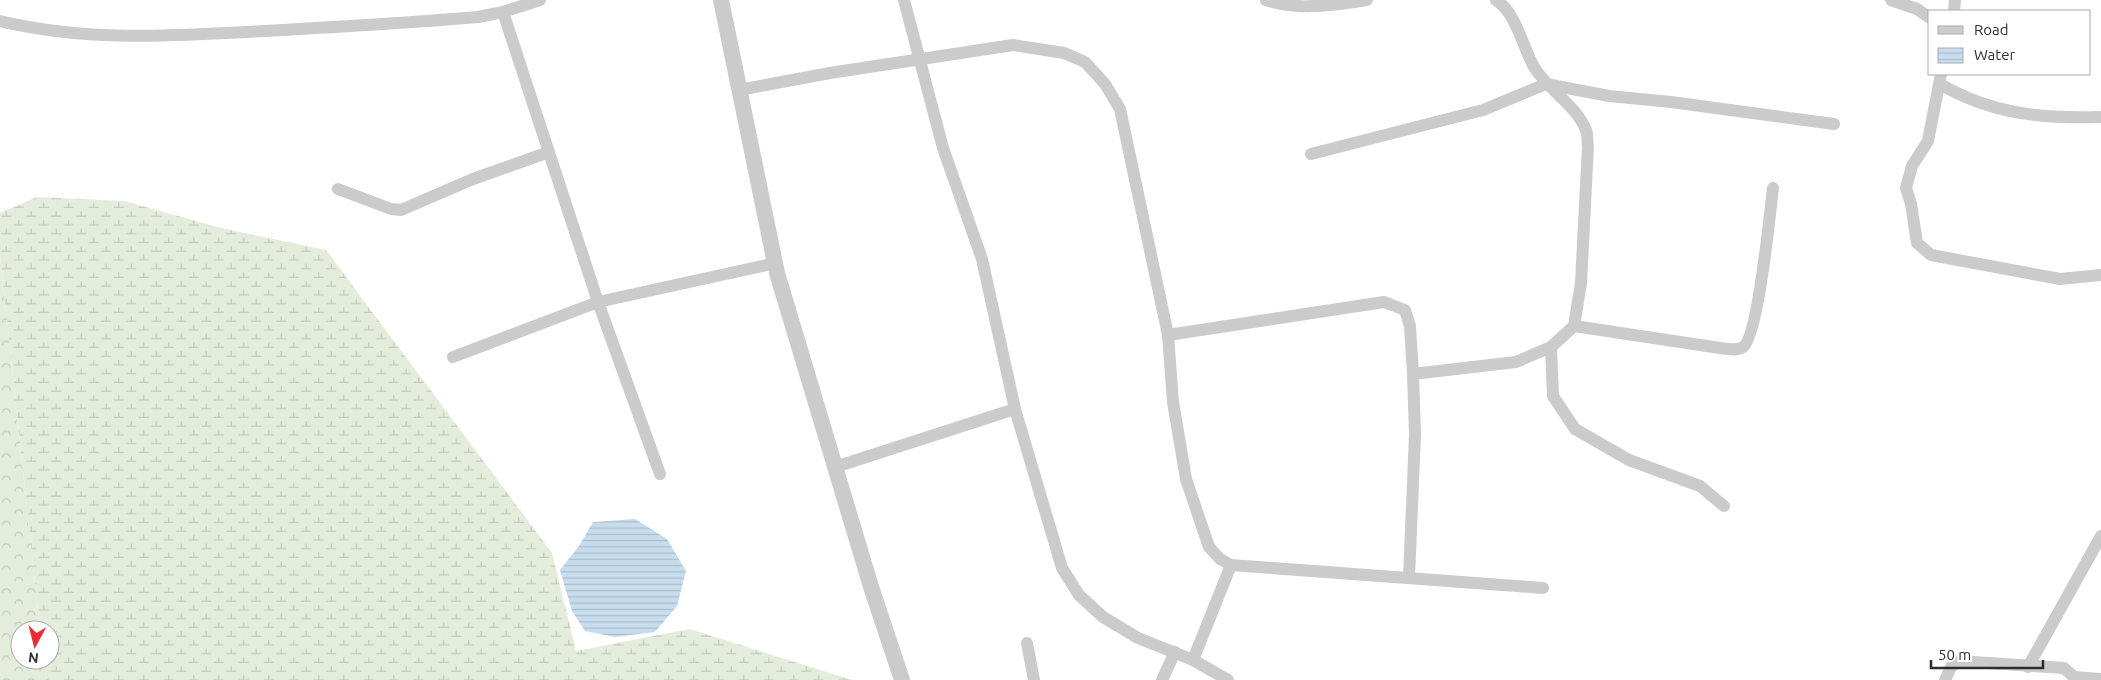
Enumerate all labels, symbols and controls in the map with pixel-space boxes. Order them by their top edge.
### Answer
legend [1928,10,2091,75]
text: Road [1974,21,2009,38]
text: Water [1974,46,2015,63]
north arrow [10,620,60,670]
scale bar [1931,638,2044,670]
text: 50 m [1938,646,1971,663]
text: N [27,649,40,666]

